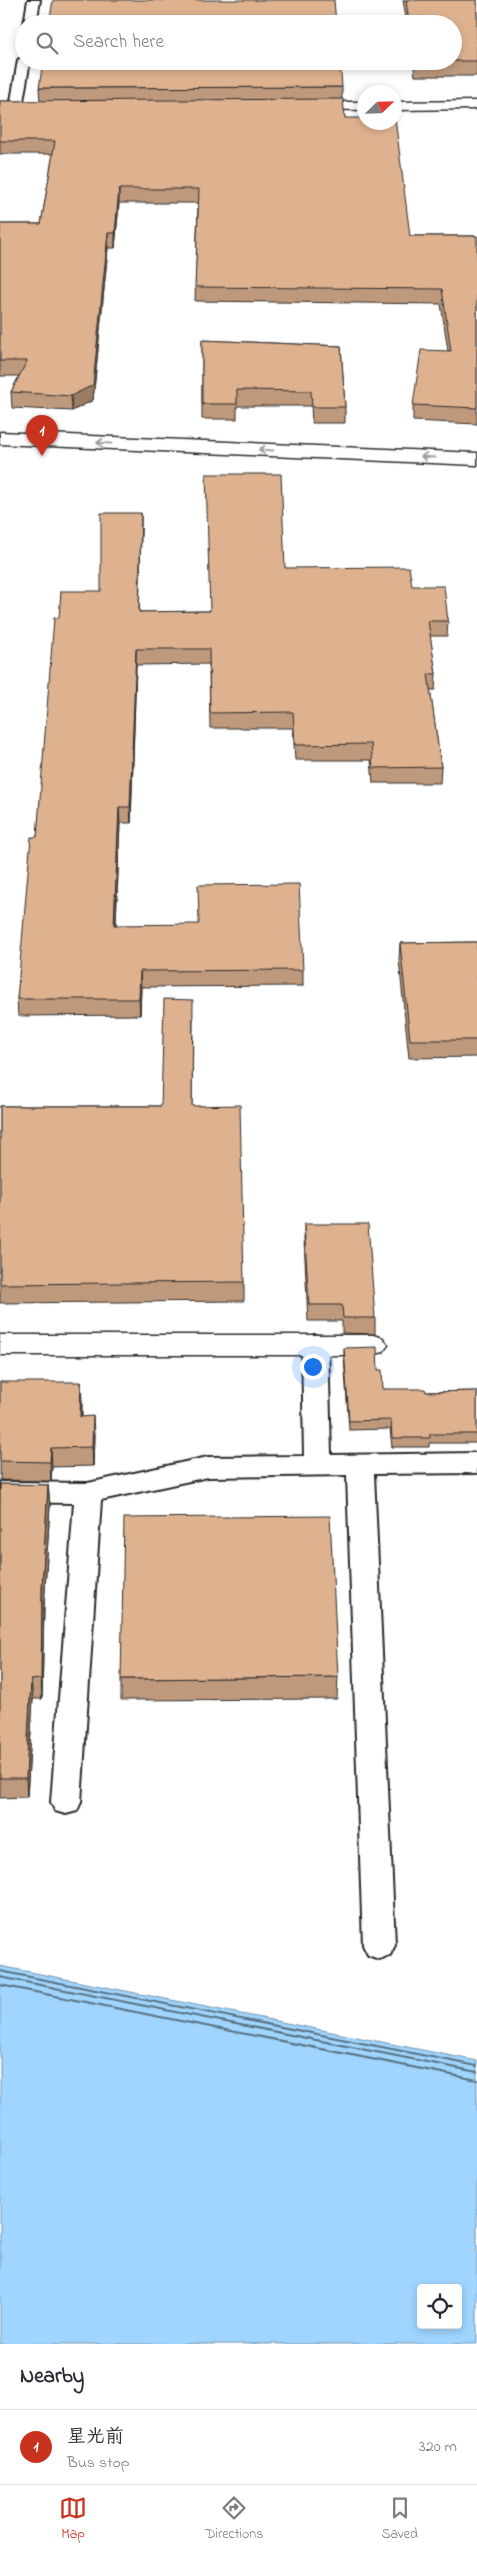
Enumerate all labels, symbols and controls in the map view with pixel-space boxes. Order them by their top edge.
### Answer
search box [15,15,462,70]
icon: search [33,29,61,57]
text: Search here [73,29,164,56]
north arrow [357,85,402,130]
pin: 1 [26,415,58,456]
one-way arrow [96,438,112,447]
one-way arrow [258,445,274,455]
one-way arrow [421,452,437,462]
your location [300,1354,326,1380]
map controls [417,2284,462,2329]
button: locate [417,2284,462,2329]
text: Nearby [20,2362,84,2392]
text: 星光前 [67,2424,124,2451]
text: 1 [33,2435,39,2459]
text: 320 m [419,2435,457,2459]
text: Bus stop [67,2451,130,2475]
tab: Map [59,2494,87,2545]
tab: Directions [205,2494,263,2545]
tab: Saved [381,2494,418,2545]

